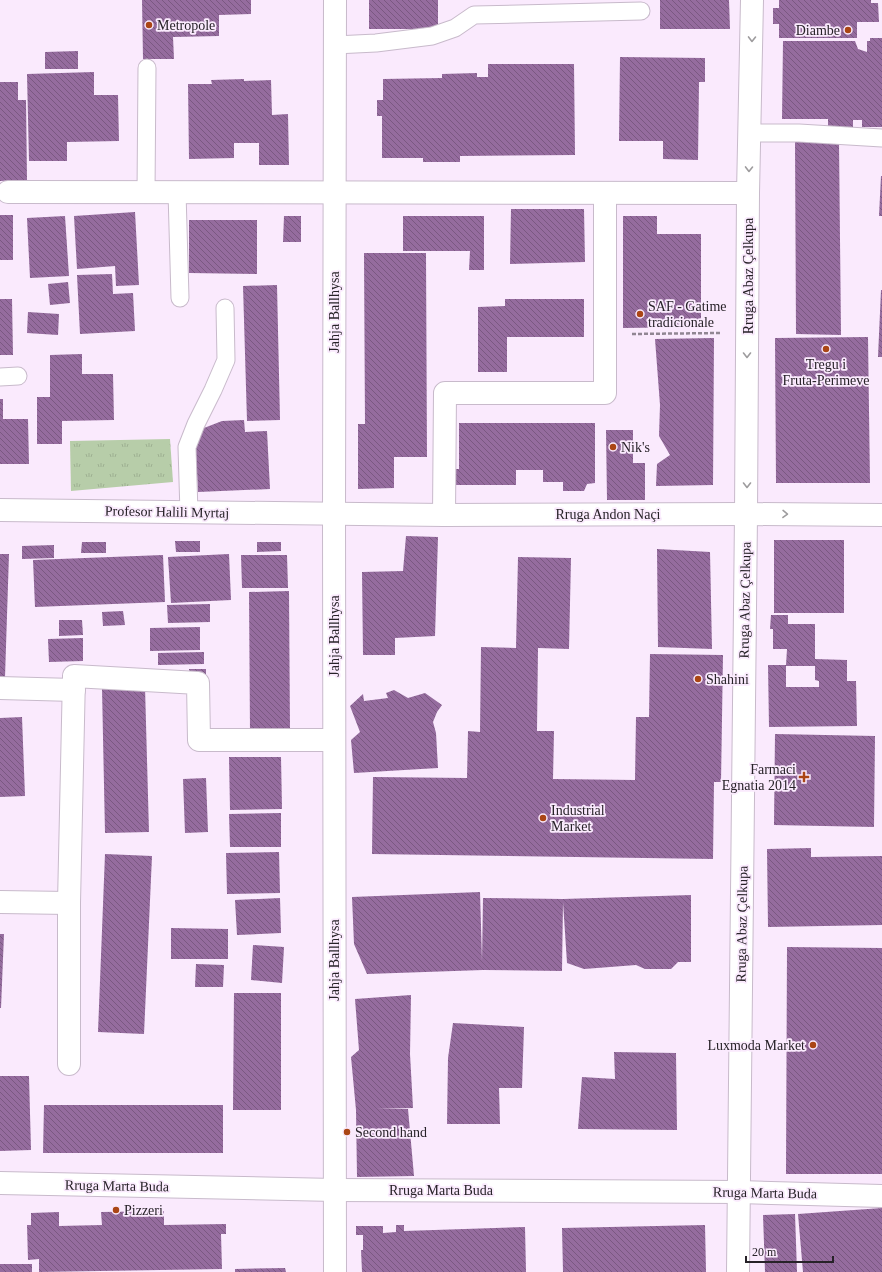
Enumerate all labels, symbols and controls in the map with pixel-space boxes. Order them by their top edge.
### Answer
place label: Metropole [157,18,215,33]
marker: Metropole [144,20,154,30]
place label: Diambe [796,23,840,38]
marker: Diambe [843,25,853,35]
one-way arrow [747,36,756,42]
one-way arrow [745,166,753,172]
street label: Rruga Abaz Çelkupa [741,217,756,334]
street label: Jahja Ballhysa [327,271,342,353]
place label: SAF - Gatime tradicionale [648,299,727,330]
marker: SAF - Gatime tradicionale [635,309,645,319]
marker: Tregu i Fruta-Perimeve [821,344,831,354]
one-way arrow [743,352,751,358]
place label: Tregu i Fruta-Perimeve [782,357,870,388]
place label: Nik's [621,440,650,455]
marker: Nik's [608,442,618,452]
one-way arrow [743,482,751,488]
street label: Profesor Halili Myrtaj [105,503,229,521]
street label: Rruga Andon Naçi [556,507,661,522]
one-way arrow [782,510,788,518]
street label: Rruga Abaz Çelkupa [736,541,754,658]
street label: Jahja Ballhysa [327,595,342,677]
place label: Shahini [706,672,749,687]
marker: Shahini [693,674,703,684]
place label: Farmaci Egnatia 2014 [722,762,796,793]
marker: Farmaci Egnatia 2014 [799,772,809,782]
place label: Industrial Market [551,803,605,834]
marker: Industrial Market [538,813,548,823]
street label: Rruga Abaz Çelkupa [733,865,751,982]
street label: Jahja Ballhysa [327,919,342,1001]
place label: Luxmoda Market [707,1038,805,1053]
marker: Luxmoda Market [808,1040,818,1050]
place label: Second hand [355,1125,427,1140]
marker: Second hand [342,1127,352,1137]
street label: Rruga Marta Buda [65,1178,170,1194]
street label: Rruga Marta Buda [389,1183,494,1198]
street label: Rruga Marta Buda [713,1185,818,1201]
place label: Pizzeri [124,1203,163,1218]
marker: Pizzeri [111,1205,121,1215]
scale bar [746,1238,833,1264]
text: 20 m [752,1245,777,1259]

